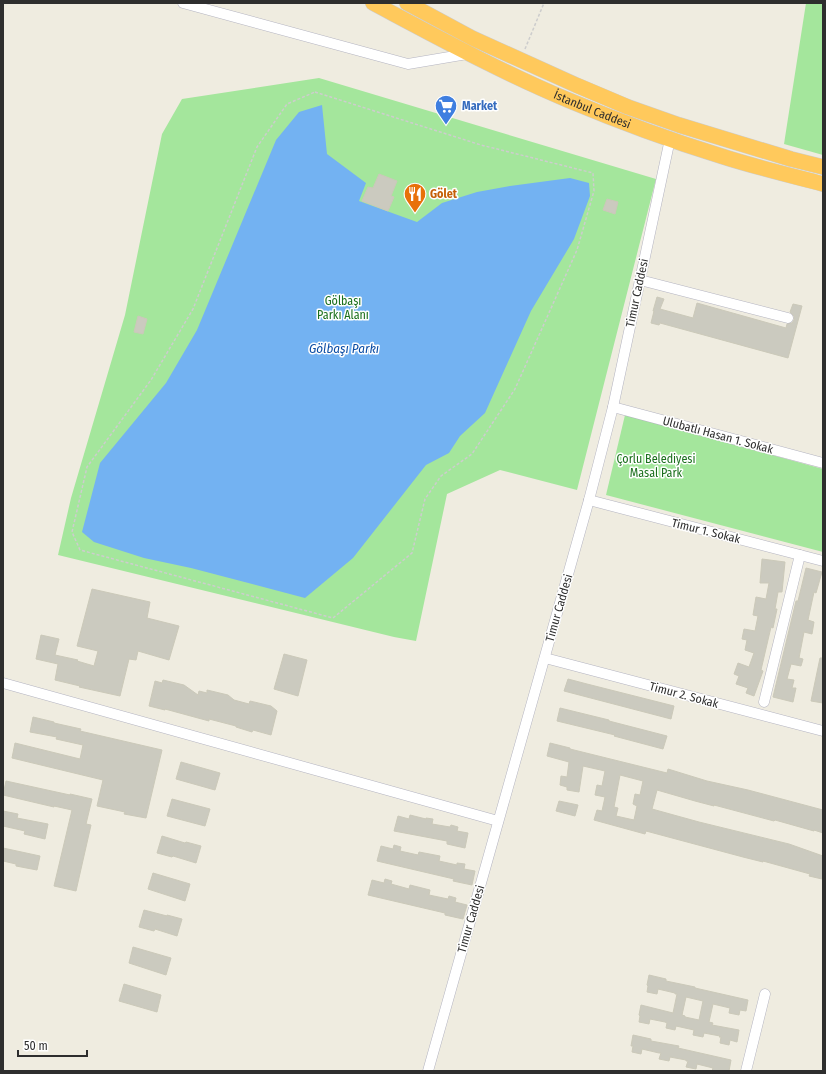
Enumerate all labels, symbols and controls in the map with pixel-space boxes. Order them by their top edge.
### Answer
street label: İstanbul Caddesi [552,87,633,131]
supermarket icon: Market [433,93,459,126]
place label: Market [462,99,498,113]
restaurant icon: Gölet [402,181,428,214]
place label: Gölet [430,187,458,201]
street label: Timur Caddesi [623,257,651,329]
park label: Gölbaşı Parkı Alanı [317,294,369,322]
water label: Gölbaşı Parkı [309,341,379,356]
street label: Ulubatlı Hasan 1. Sokak [661,414,775,457]
park label: Çorlu Belediyesi Masal Park [617,452,696,480]
street label: Timur 1. Sokak [670,516,742,546]
street label: Timur Caddesi [543,572,575,644]
street label: Timur 2. Sokak [648,679,720,711]
street label: Timur Caddesi [455,883,487,955]
scale bar [18,1032,87,1058]
text: 50 m [24,1039,48,1053]

